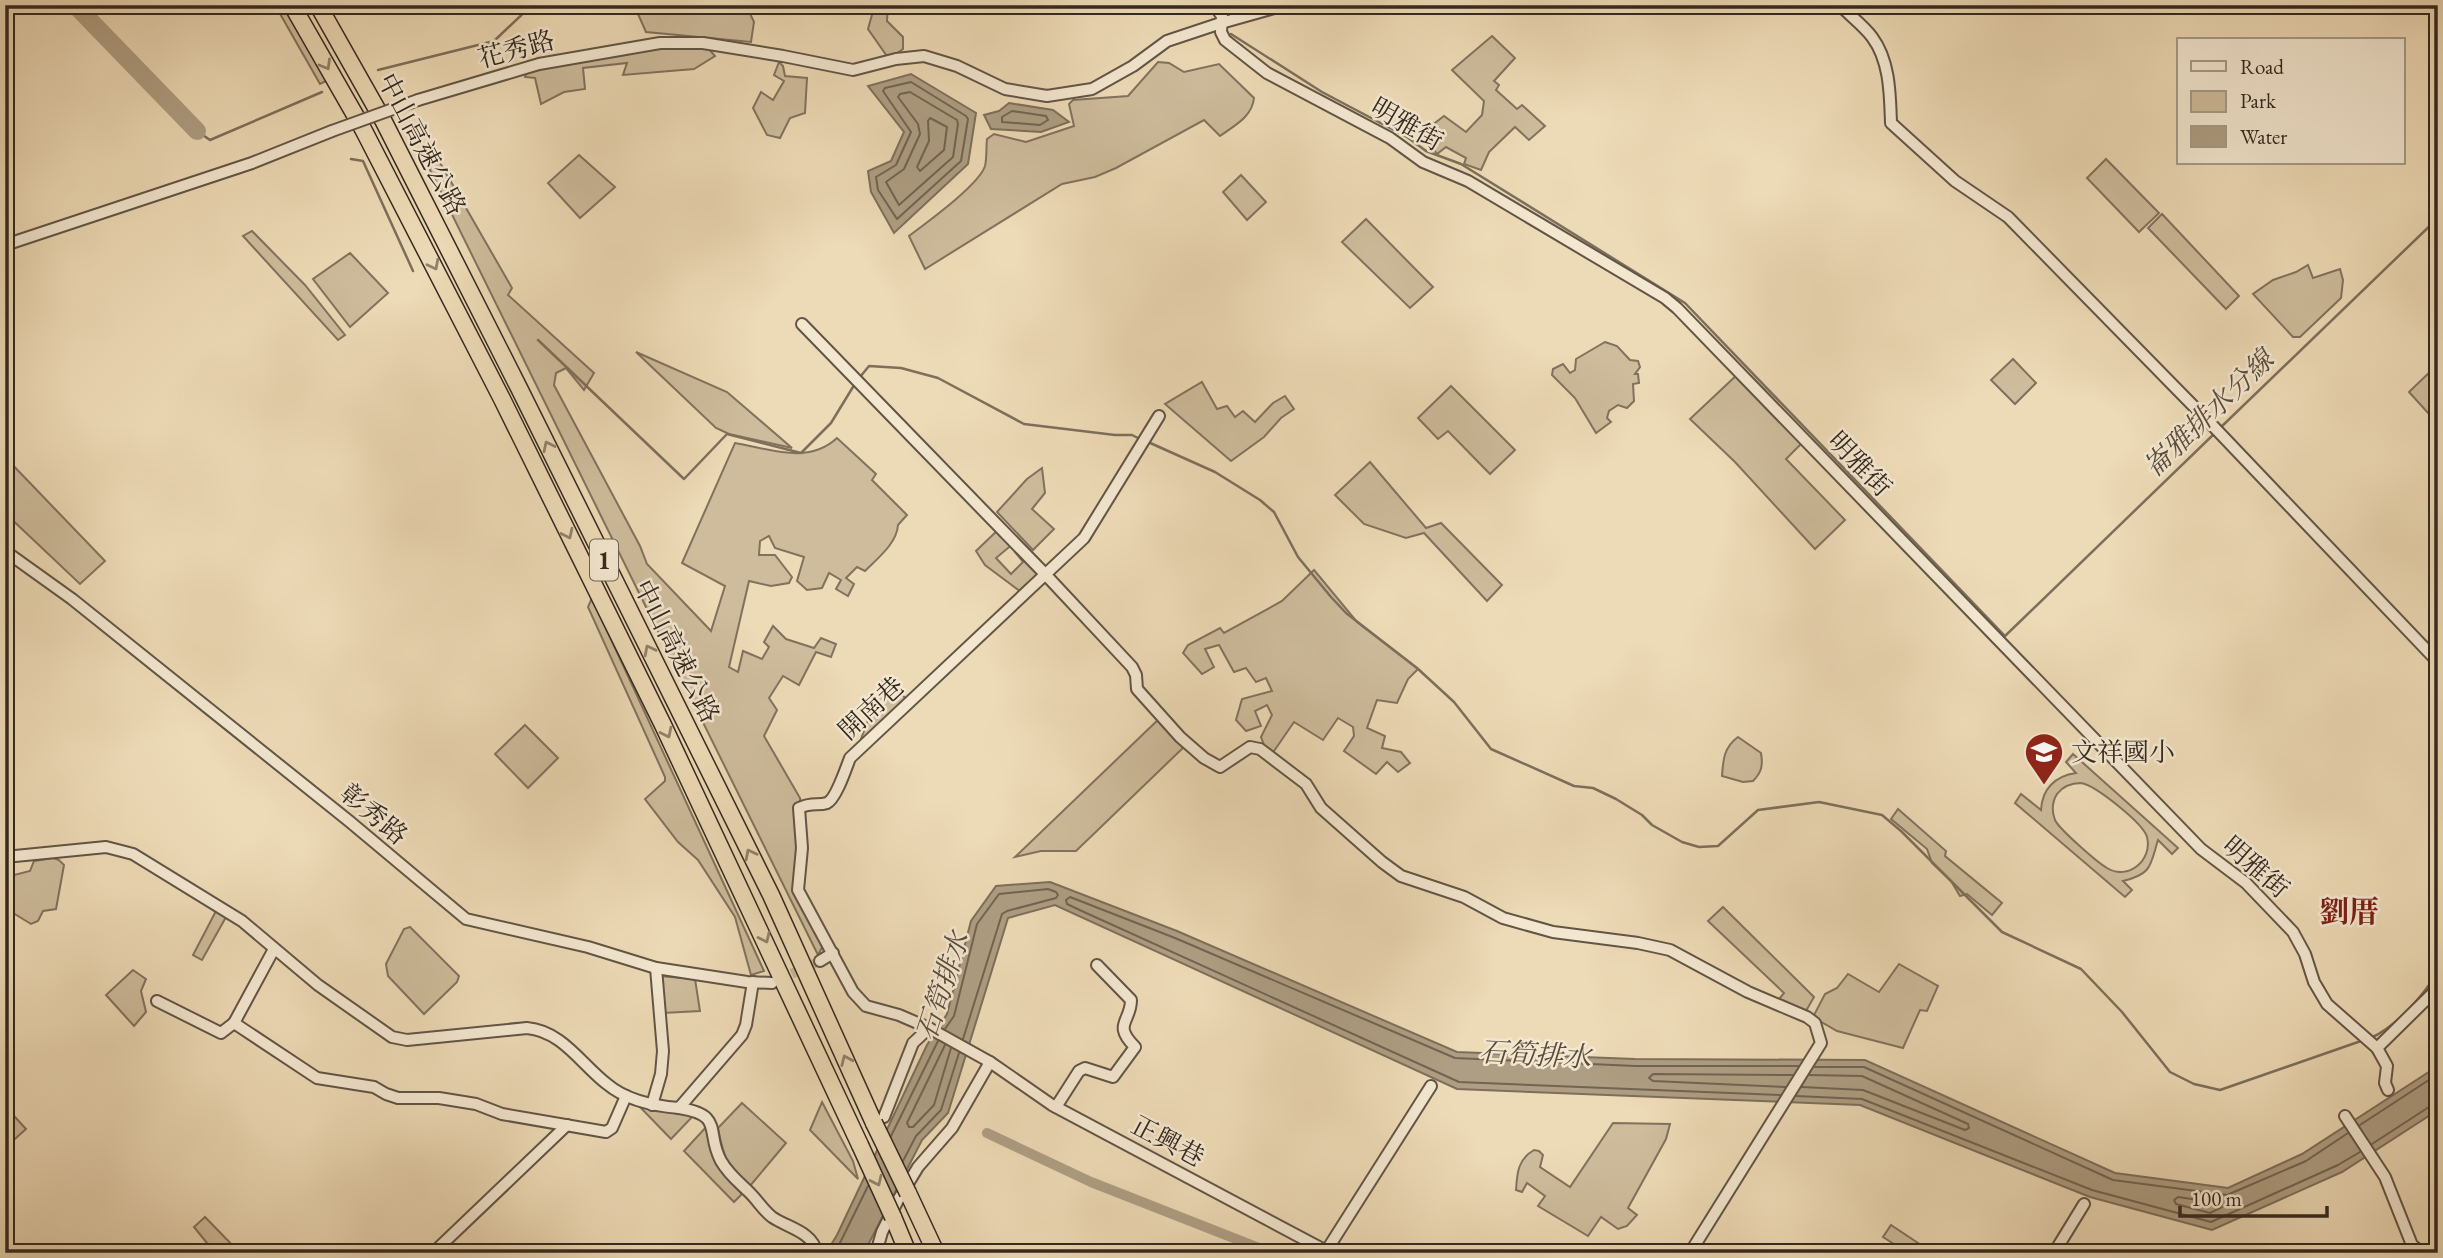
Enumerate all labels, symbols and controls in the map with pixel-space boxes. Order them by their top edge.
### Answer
street label: 花秀路 [474,22,558,76]
legend [2177,38,2404,164]
text: Road [2240,53,2284,80]
one-way arrow [318,57,331,70]
street label: 中山高速公路 [370,67,474,221]
text: Park [2240,87,2277,114]
street label: 明雅街 [1365,90,1449,158]
text: Water [2240,123,2287,150]
one-way arrow [425,258,439,270]
water label: 崙雅排水分線 [2135,340,2283,484]
street label: 明雅街 [1821,424,1899,504]
one-way arrow [543,441,557,453]
one-way arrow [560,527,574,539]
road number: 1 [590,540,618,580]
street label: 中山高速公路 [626,574,728,728]
one-way arrow [643,645,657,658]
street label: 開南巷 [831,669,911,747]
one-way arrow [659,726,673,738]
school or university icon: 文祥國小 [2023,731,2065,786]
place label: 文祥國小 [2071,735,2175,769]
street label: 彰秀路 [333,776,415,852]
street label: 明雅街 [2215,829,2297,905]
one-way arrow [745,849,759,861]
district label: 劉厝 [2319,892,2379,931]
water label: 石筍排水 [908,924,977,1045]
one-way arrow [757,931,771,943]
water label: 石筍排水 [1478,1033,1595,1075]
one-way arrow [840,1055,854,1068]
street label: 正興巷 [1126,1108,1210,1174]
one-way arrow [869,1174,883,1187]
scale bar [2180,1174,2328,1218]
text: 100 m [2191,1185,2242,1212]

